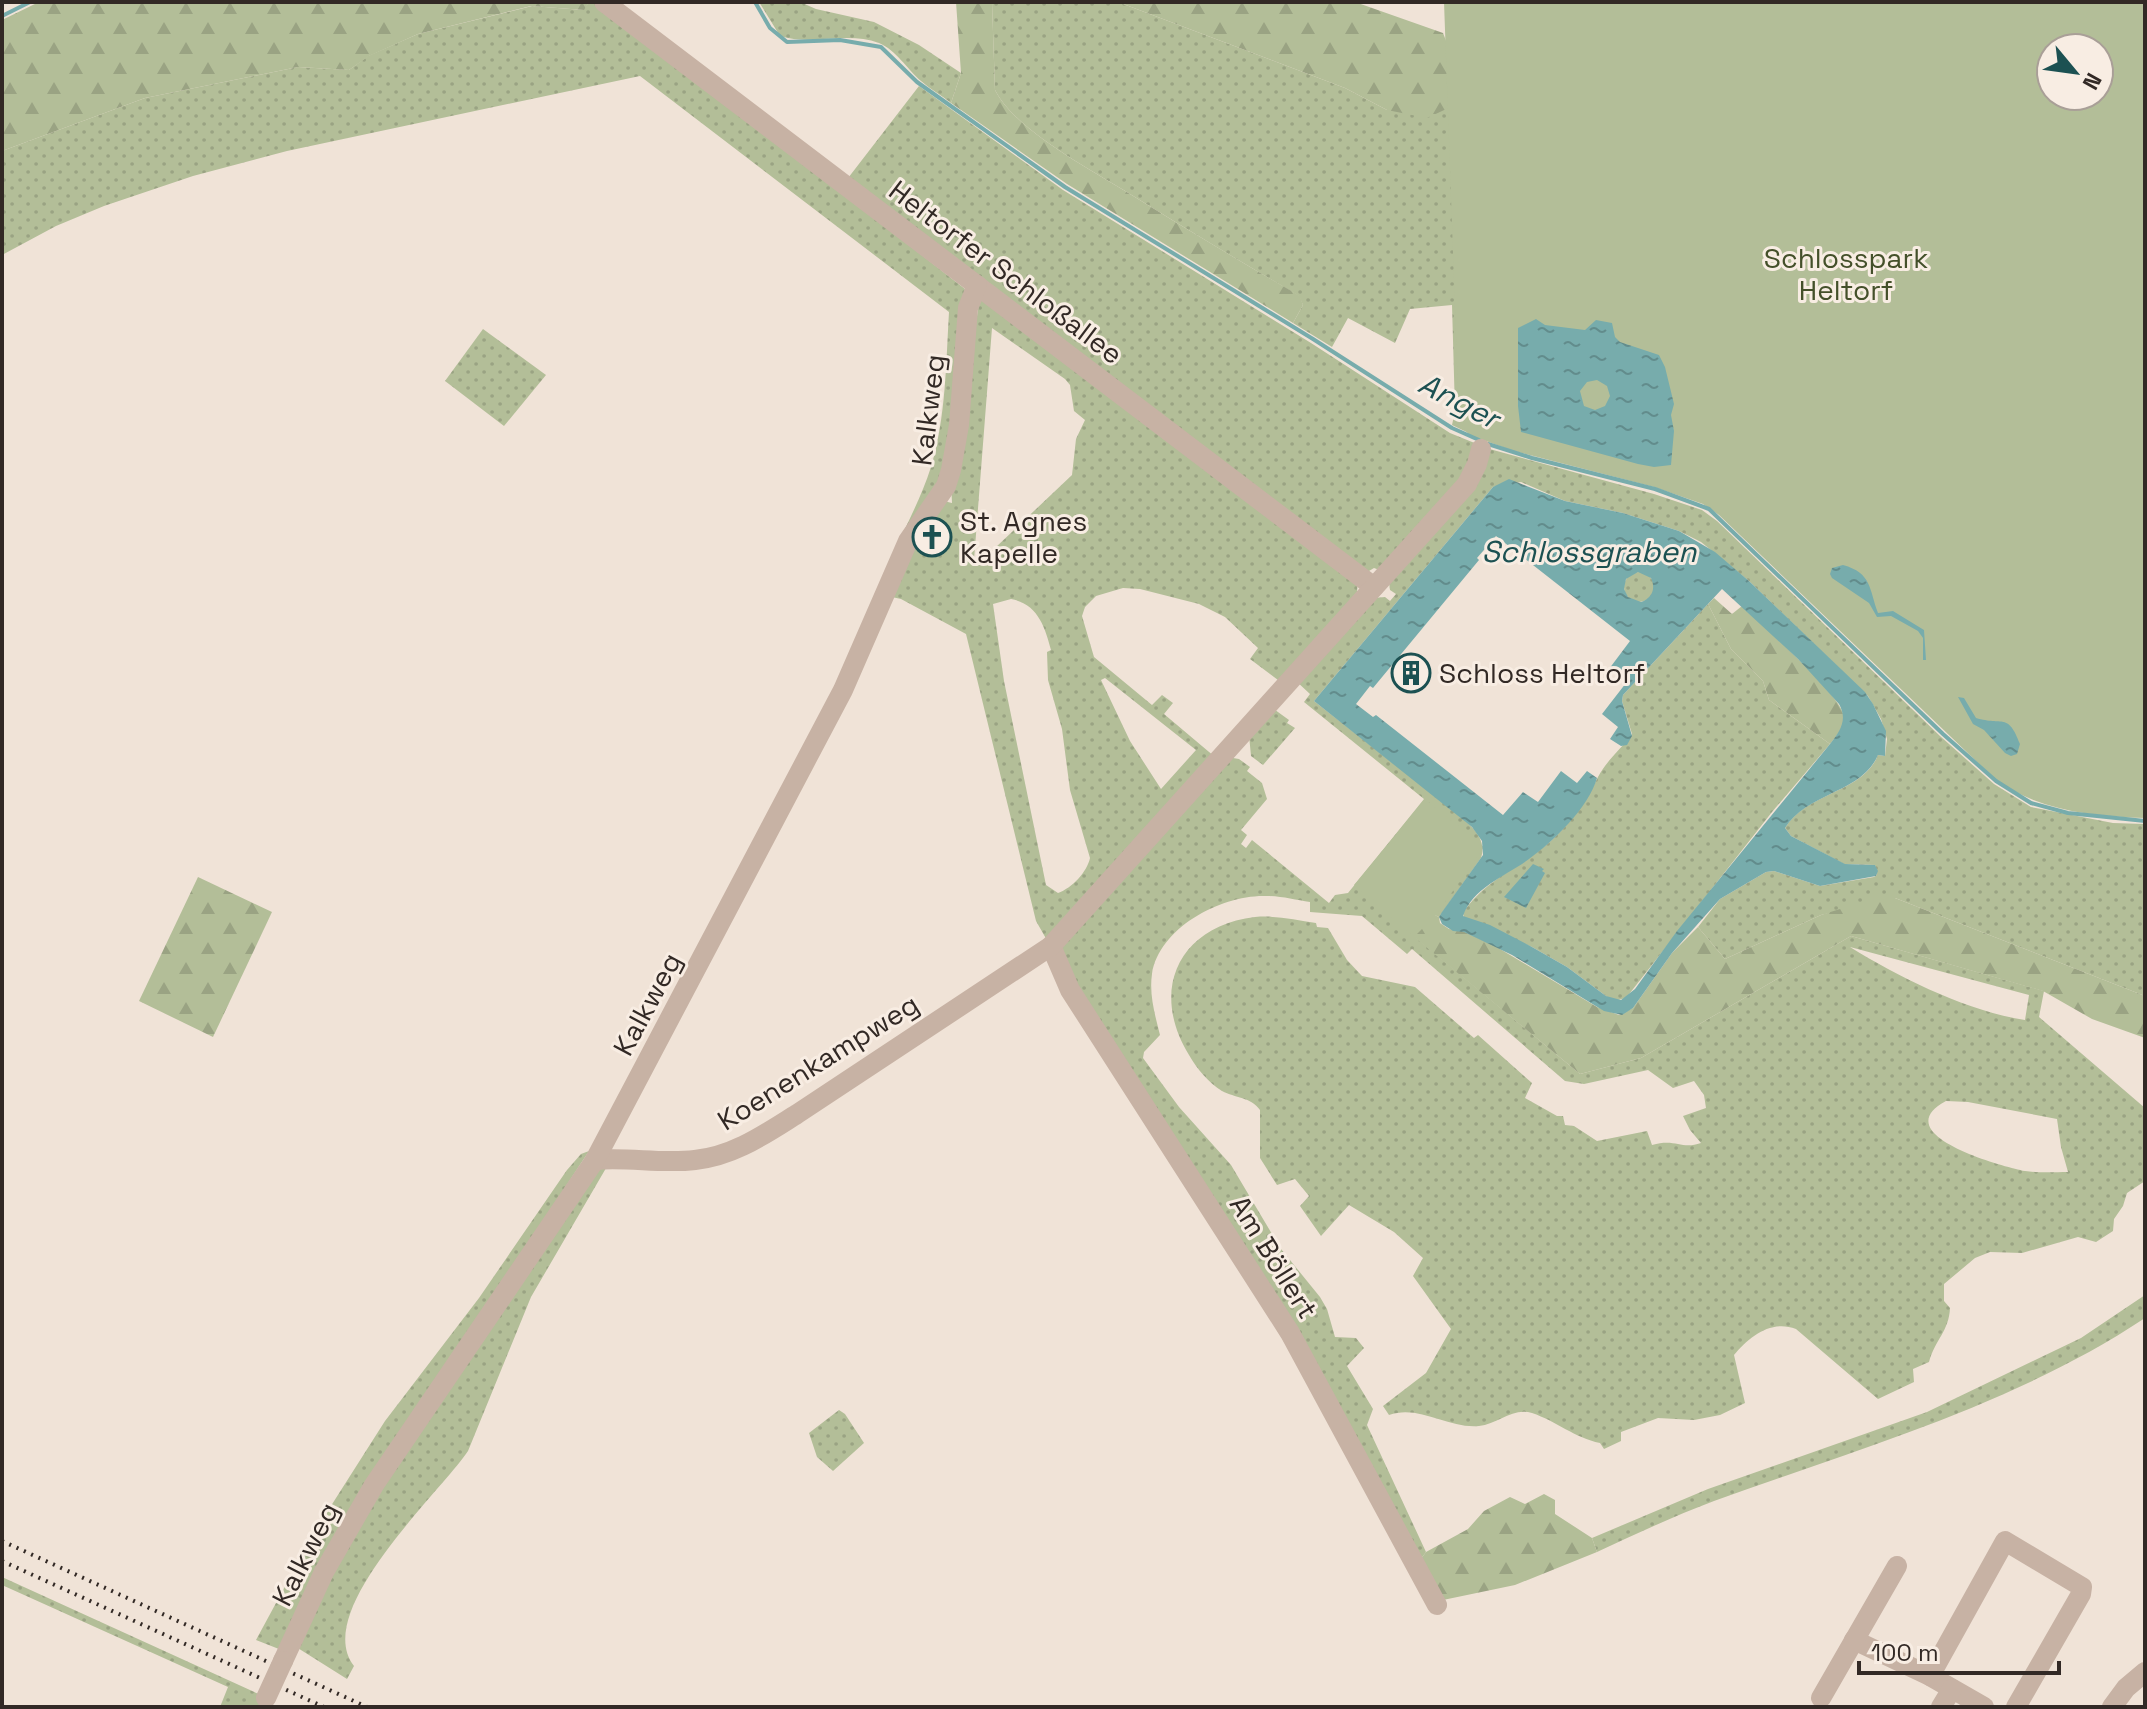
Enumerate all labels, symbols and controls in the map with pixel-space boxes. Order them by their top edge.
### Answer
north arrow [2035,32,2115,112]
text: N [2077,68,2108,95]
street label: Heltorfer Schloßallee [882,172,1130,372]
park label: Schlosspark Heltorf [1764,240,1928,308]
street label: Kalkweg [903,352,953,468]
water label: Anger [1412,364,1509,439]
place label: St. Agnes Kapelle [960,503,1087,571]
church icon: St. Agnes Kapelle [911,516,953,558]
water label: Schlossgraben [1481,532,1697,571]
building icon: Schloss Heltorf [1390,652,1432,694]
place label: Schloss Heltorf [1439,655,1645,691]
street label: Kalkweg [605,946,689,1062]
street label: Koenenkampweg [711,986,925,1138]
street label: Am Böllert [1222,1189,1326,1325]
street label: Kalkweg [264,1496,346,1612]
scale bar [1859,1625,2059,1675]
text: 100 m [1871,1637,1939,1668]

